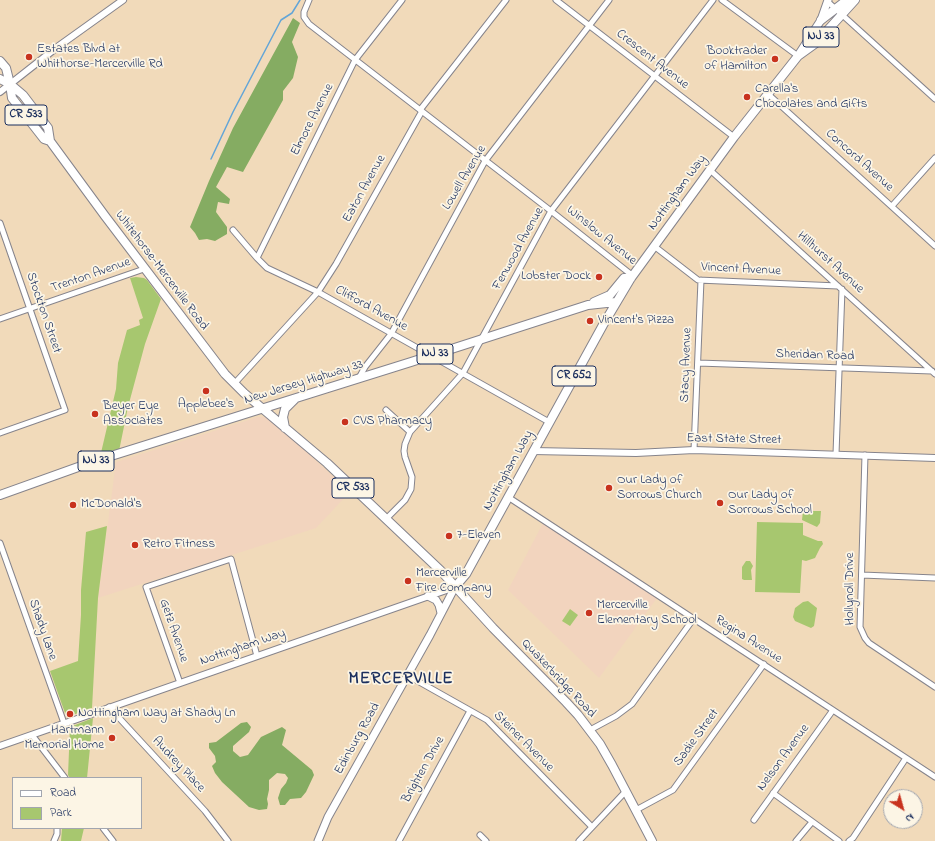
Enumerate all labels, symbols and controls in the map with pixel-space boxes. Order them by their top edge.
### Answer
street label: Crescent Avenue [612,27,692,93]
road number: NJ 33 [803,27,839,47]
place label: Estates Blvd at Whithorse-Mercerville Rd [37,42,163,73]
place label: Booktrader of Hamilton [704,44,767,75]
marker: Estates Blvd at Whithorse-Mercerville Rd [24,52,34,62]
marker: Booktrader of Hamilton [770,54,780,64]
street label: Elmore Avenue [288,81,338,159]
place label: Carella's Chocolates and Gifts [755,82,867,113]
marker: Carella's Chocolates and Gifts [742,92,752,102]
road number: CR 533 [5,105,47,125]
street label: Concord Avenue [822,126,896,196]
street label: Lowell Avenue [440,143,490,213]
street label: Nottingham Way [645,152,711,234]
street label: Eaton Avenue [340,153,390,225]
street label: Winslow Avenue [563,203,639,269]
street label: Fenwood Avenue [490,205,548,293]
street label: Whitehorse-Mercerville Road [111,208,211,334]
street label: Hillhurst Avenue [793,229,867,297]
street label: Trenton Avenue [49,255,133,297]
street label: Vincent Avenue [701,260,781,280]
place label: Lobster Dock [521,269,591,285]
street label: Stockton Street [22,271,64,355]
marker: Lobster Dock [594,272,604,282]
street label: Clifford Avenue [332,283,410,335]
place label: Vincent's Pizza [598,313,674,329]
marker: Vincent's Pizza [585,316,595,326]
street label: Stacy Avenue [678,327,696,403]
road number: NJ 33 [417,344,453,364]
street label: Sheridan Road [775,347,855,365]
street label: New Jersey Highway 33 [243,357,365,409]
road number: CR 652 [552,366,596,386]
marker: Applebee's [201,386,211,396]
place label: Applebee's [178,397,234,413]
place label: Beyer Eye Associates [103,399,163,430]
marker: Beyer Eye Associates [90,409,100,419]
place label: CVS Pharmacy [353,414,432,430]
marker: CVS Pharmacy [340,417,350,427]
street label: Nottingham Way [481,428,537,514]
street label: East State Street [686,431,782,449]
road number: NJ 33 [78,451,114,471]
place label: Our Lady of Sorrows Church [617,473,702,504]
road number: CR 533 [332,478,374,498]
marker: Our Lady of Sorrows Church [604,483,614,493]
place label: Our Lady of Sorrows School [728,488,812,519]
place label: McDonald's [81,497,142,513]
marker: Our Lady of Sorrows School [715,498,725,508]
marker: McDonald's [68,500,78,510]
place label: 7-Eleven [457,528,501,544]
marker: 7-Eleven [444,531,454,541]
place label: Retro Fitness [143,537,215,553]
marker: Retro Fitness [130,540,140,550]
street label: Hollynoll Drive [843,552,859,626]
place label: Mercerville Fire Company [416,566,492,597]
marker: Mercerville Fire Company [403,576,413,586]
street label: Shady Lane [24,597,60,663]
street label: Getz Avenue [155,597,191,665]
place label: Mercerville Elementary School [597,598,697,629]
marker: Mercerville Elementary School [584,608,594,618]
street label: Regina Avenue [712,613,784,667]
street label: Nottingham Way [198,626,288,670]
street label: Quakerbridge Road [517,636,599,722]
district label: MERCERVILLE [348,670,454,690]
street label: Edinburg Road [332,700,384,778]
place label: Nottingham Way at Shady Ln [78,706,236,722]
street label: Sadie Street [671,706,723,770]
street label: Steiner Avenue [489,708,557,776]
marker: Nottingham Way at Shady Ln [65,709,75,719]
street label: Nelson Avenue [755,722,813,794]
place label: Hartmann Memorial Home [24,723,104,754]
marker: Hartmann Memorial Home [107,733,117,743]
street label: Audrey Place [148,734,208,796]
street label: Brighten Drive [399,734,449,806]
legend [12,777,142,829]
text: Road [50,784,76,802]
north arrow [883,789,923,829]
text: Park [50,804,72,822]
text: N [902,809,917,826]

